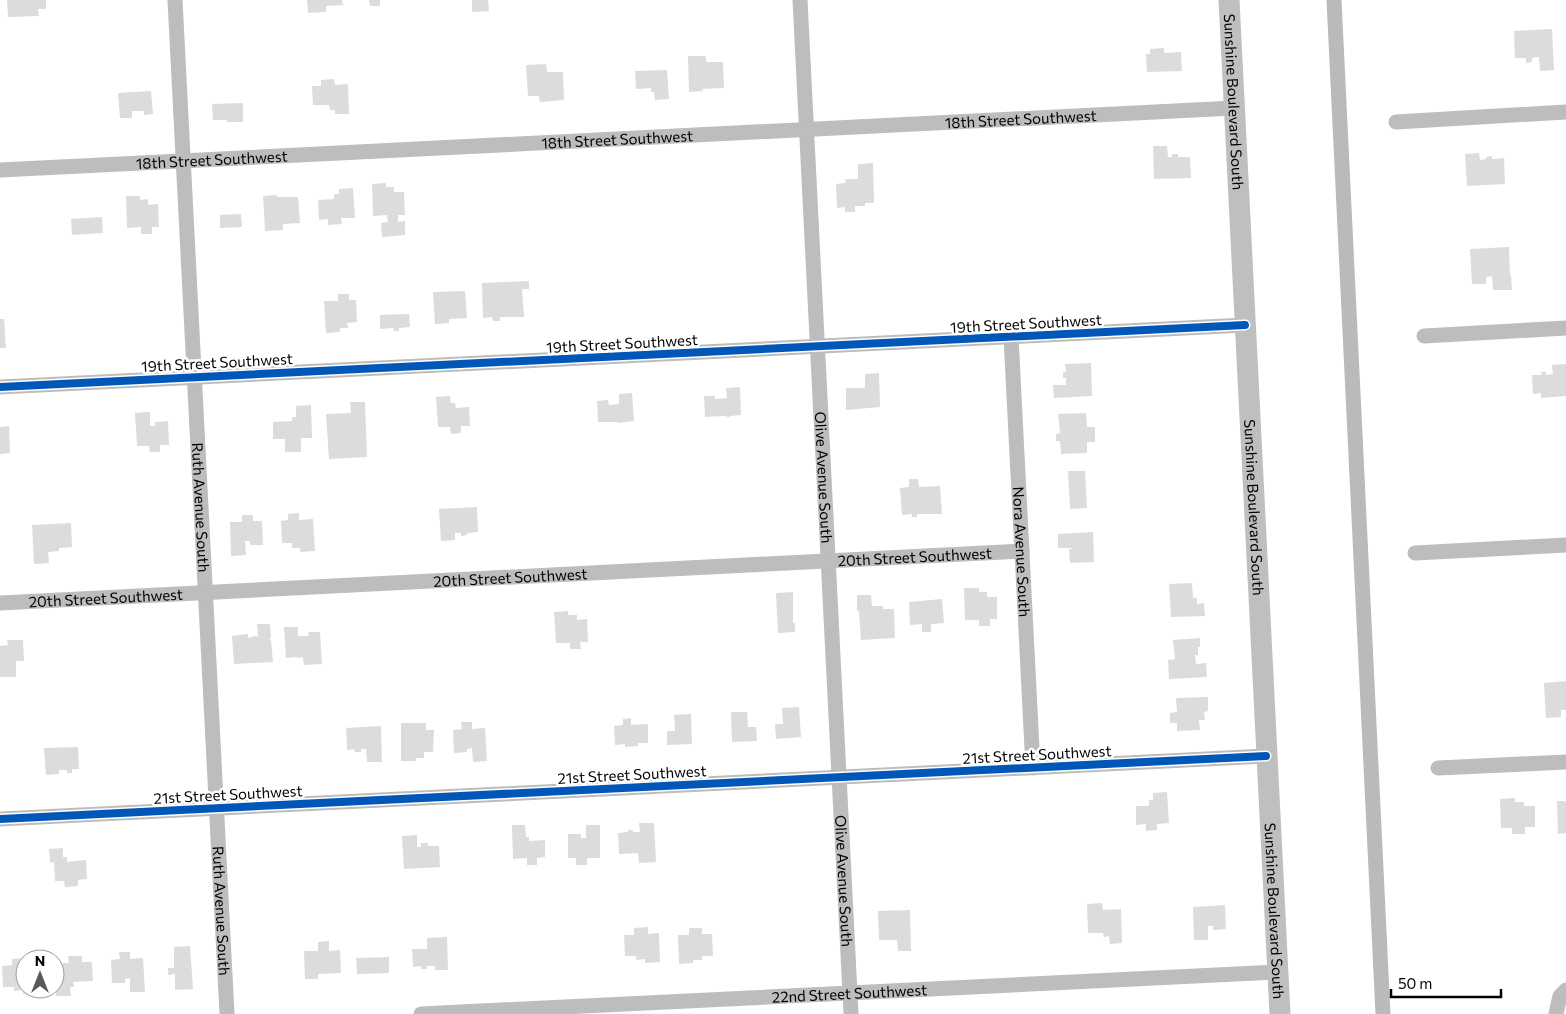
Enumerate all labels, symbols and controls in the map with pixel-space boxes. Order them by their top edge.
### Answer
street label: Sunshine Boulevard South [1221,13,1248,191]
street label: 18th Street Southwest [944,106,1097,132]
street label: 18th Street Southwest [541,126,694,152]
street label: 18th Street Southwest [135,147,288,172]
street label: 19th Street Southwest [950,310,1102,336]
street label: 19th Street Southwest [546,330,698,356]
street label: 19th Street Southwest [141,349,293,375]
street label: Olive Avenue South [812,411,836,544]
street label: Sunshine Boulevard South [1241,419,1268,596]
street label: Ruth Avenue South [189,442,213,573]
street label: Nora Avenue South [1010,486,1034,617]
street label: 20th Street Southwest [837,544,992,569]
street label: 20th Street Southwest [433,564,588,590]
street label: 20th Street Southwest [28,585,183,611]
street label: 21st Street Southwest [962,741,1112,767]
street label: 21st Street Southwest [557,761,707,787]
street label: 21st Street Southwest [153,781,303,807]
street label: Olive Avenue South [832,814,857,947]
street label: Sunshine Boulevard South [1261,822,1288,1000]
street label: Ruth Avenue South [209,845,234,976]
north arrow [15,949,65,999]
text: N [35,952,45,969]
scale bar [1391,966,1501,998]
text: 50 m [1398,974,1432,992]
street label: 22nd Street Southwest [771,980,928,1006]

